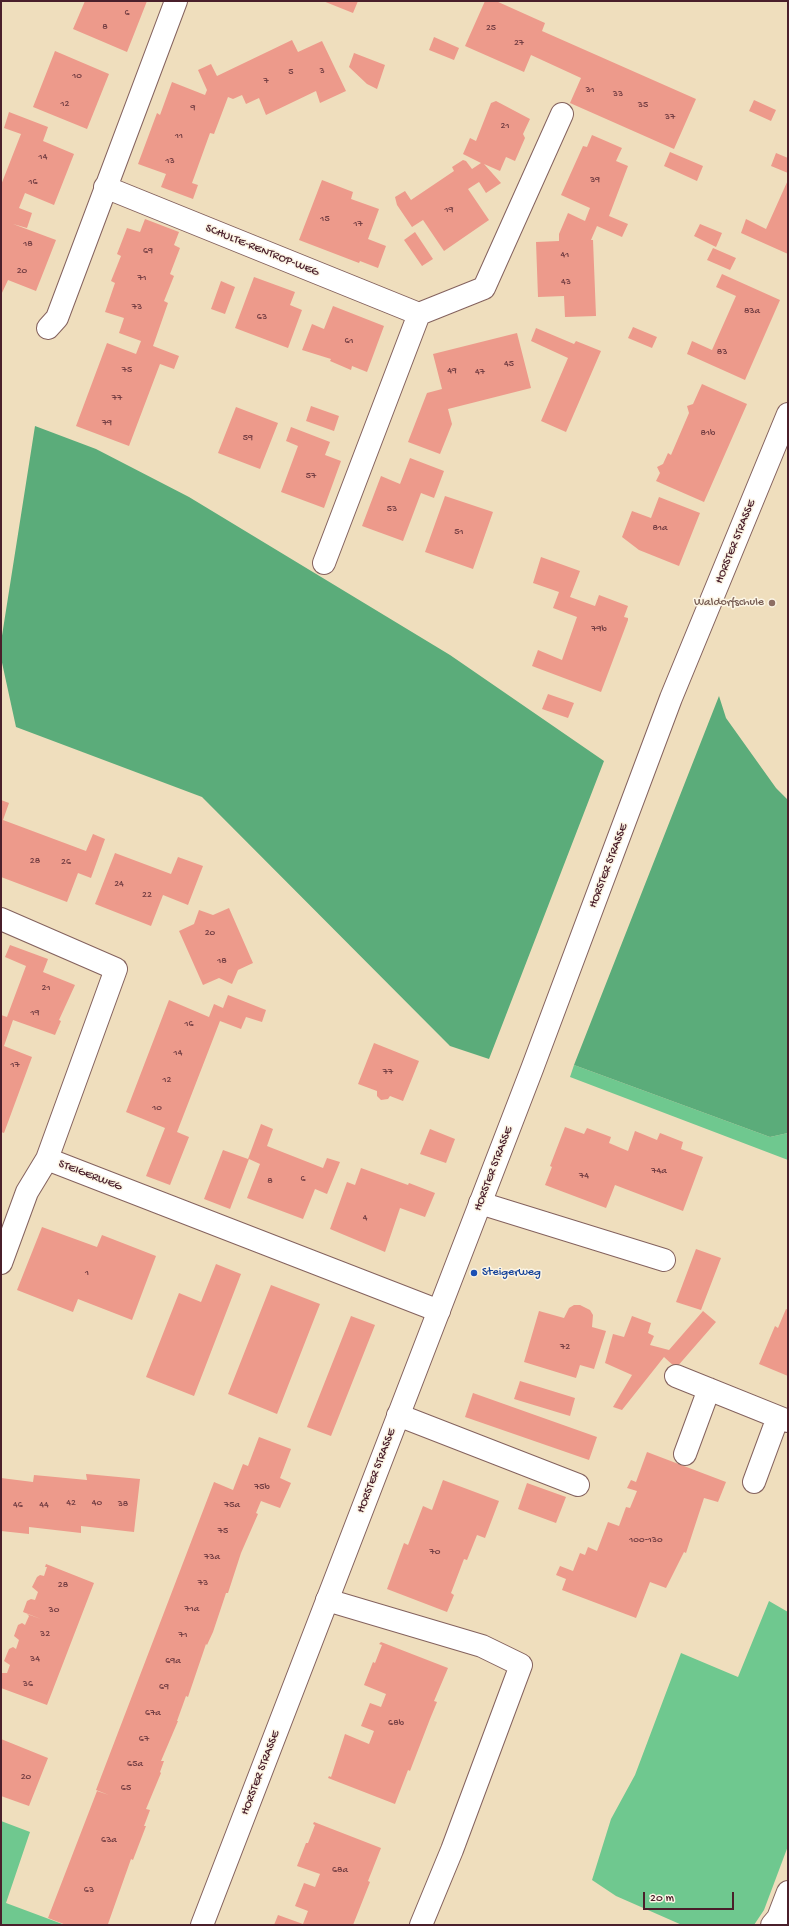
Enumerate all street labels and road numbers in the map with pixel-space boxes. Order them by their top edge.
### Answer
street label: SCHULTE-RENTROP-WEG [203,222,321,280]
street label: HORSTER STRASSE [713,498,759,586]
street label: HORSTER STRASSE [586,822,632,910]
street label: HORSTER STRASSE [471,1125,517,1213]
street label: STEIGERWEG [56,1157,124,1195]
street label: HORSTER STRASSE [354,1427,400,1515]
street label: HORSTER STRASSE [238,1729,284,1817]

